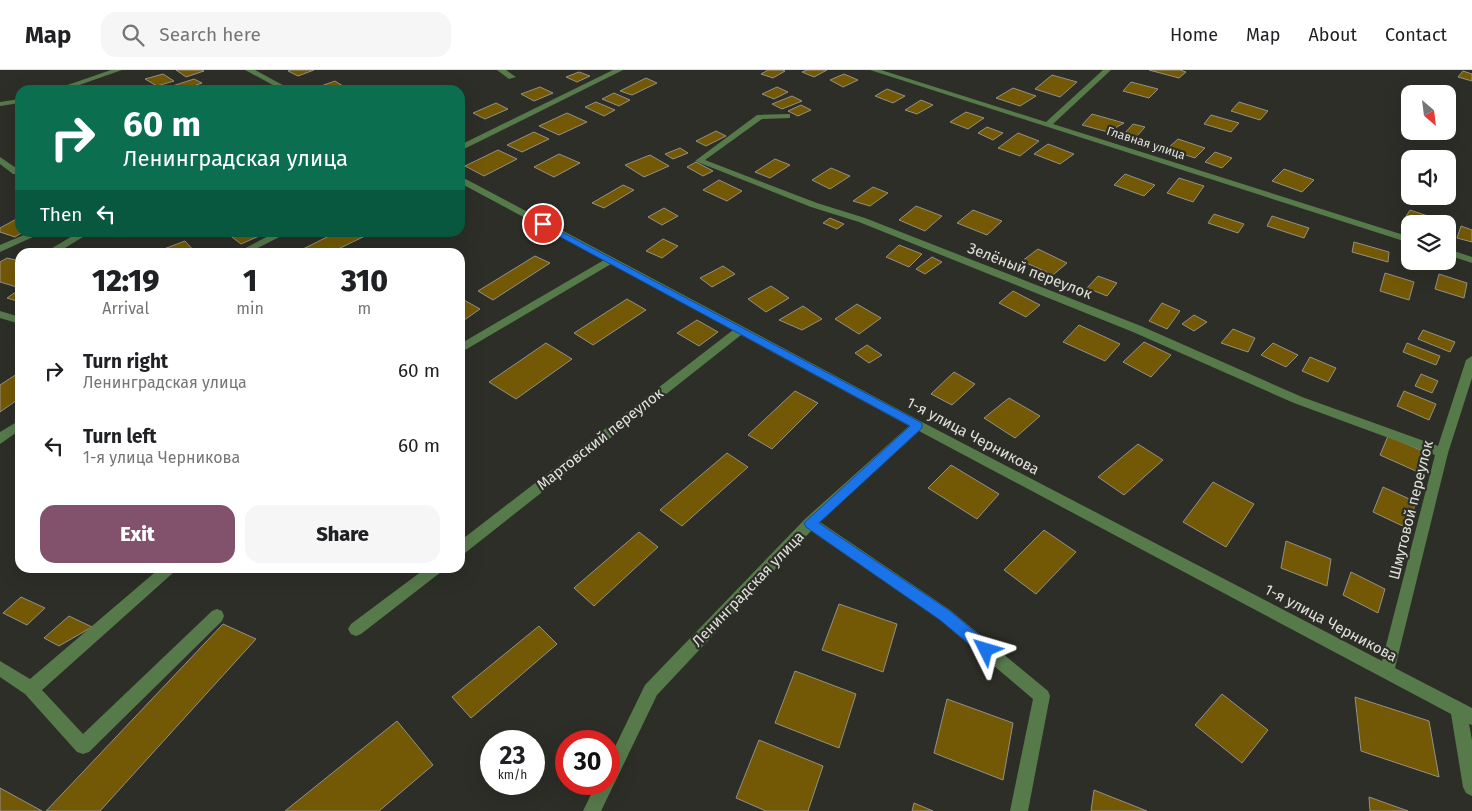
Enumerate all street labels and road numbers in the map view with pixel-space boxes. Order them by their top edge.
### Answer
street label: Главная улица [1105,124,1187,162]
street label: Зелёный переулок [965,239,1095,303]
street label: Мартовский переулок [533,384,667,494]
street label: 1-я улица Черникова [904,393,1042,479]
street label: Шмутовой переулок [1385,438,1437,582]
street label: Ленинградская улица [688,528,808,650]
street label: 1-я улица Черникова [1262,580,1400,666]

